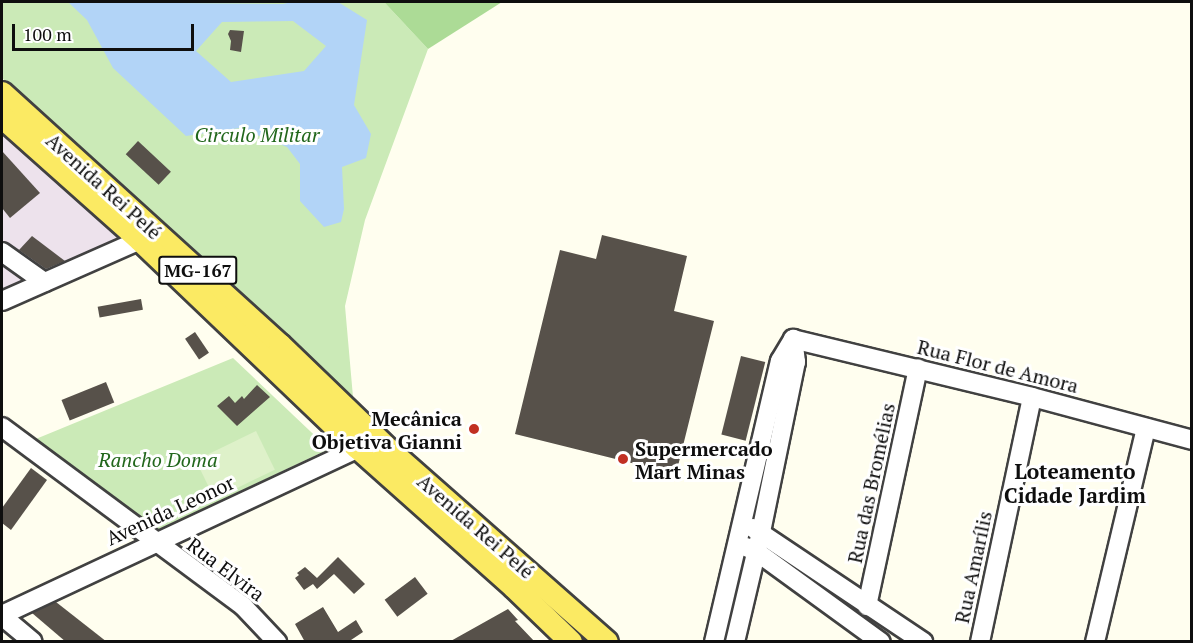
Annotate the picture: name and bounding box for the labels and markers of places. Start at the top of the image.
place label: Mecânica Objetiva Gianni [312,406,462,453]
marker: Mecânica Objetiva Gianni [467,422,481,436]
place label: Supermercado Mart Minas [635,436,773,483]
marker: Supermercado Mart Minas [616,452,630,466]

